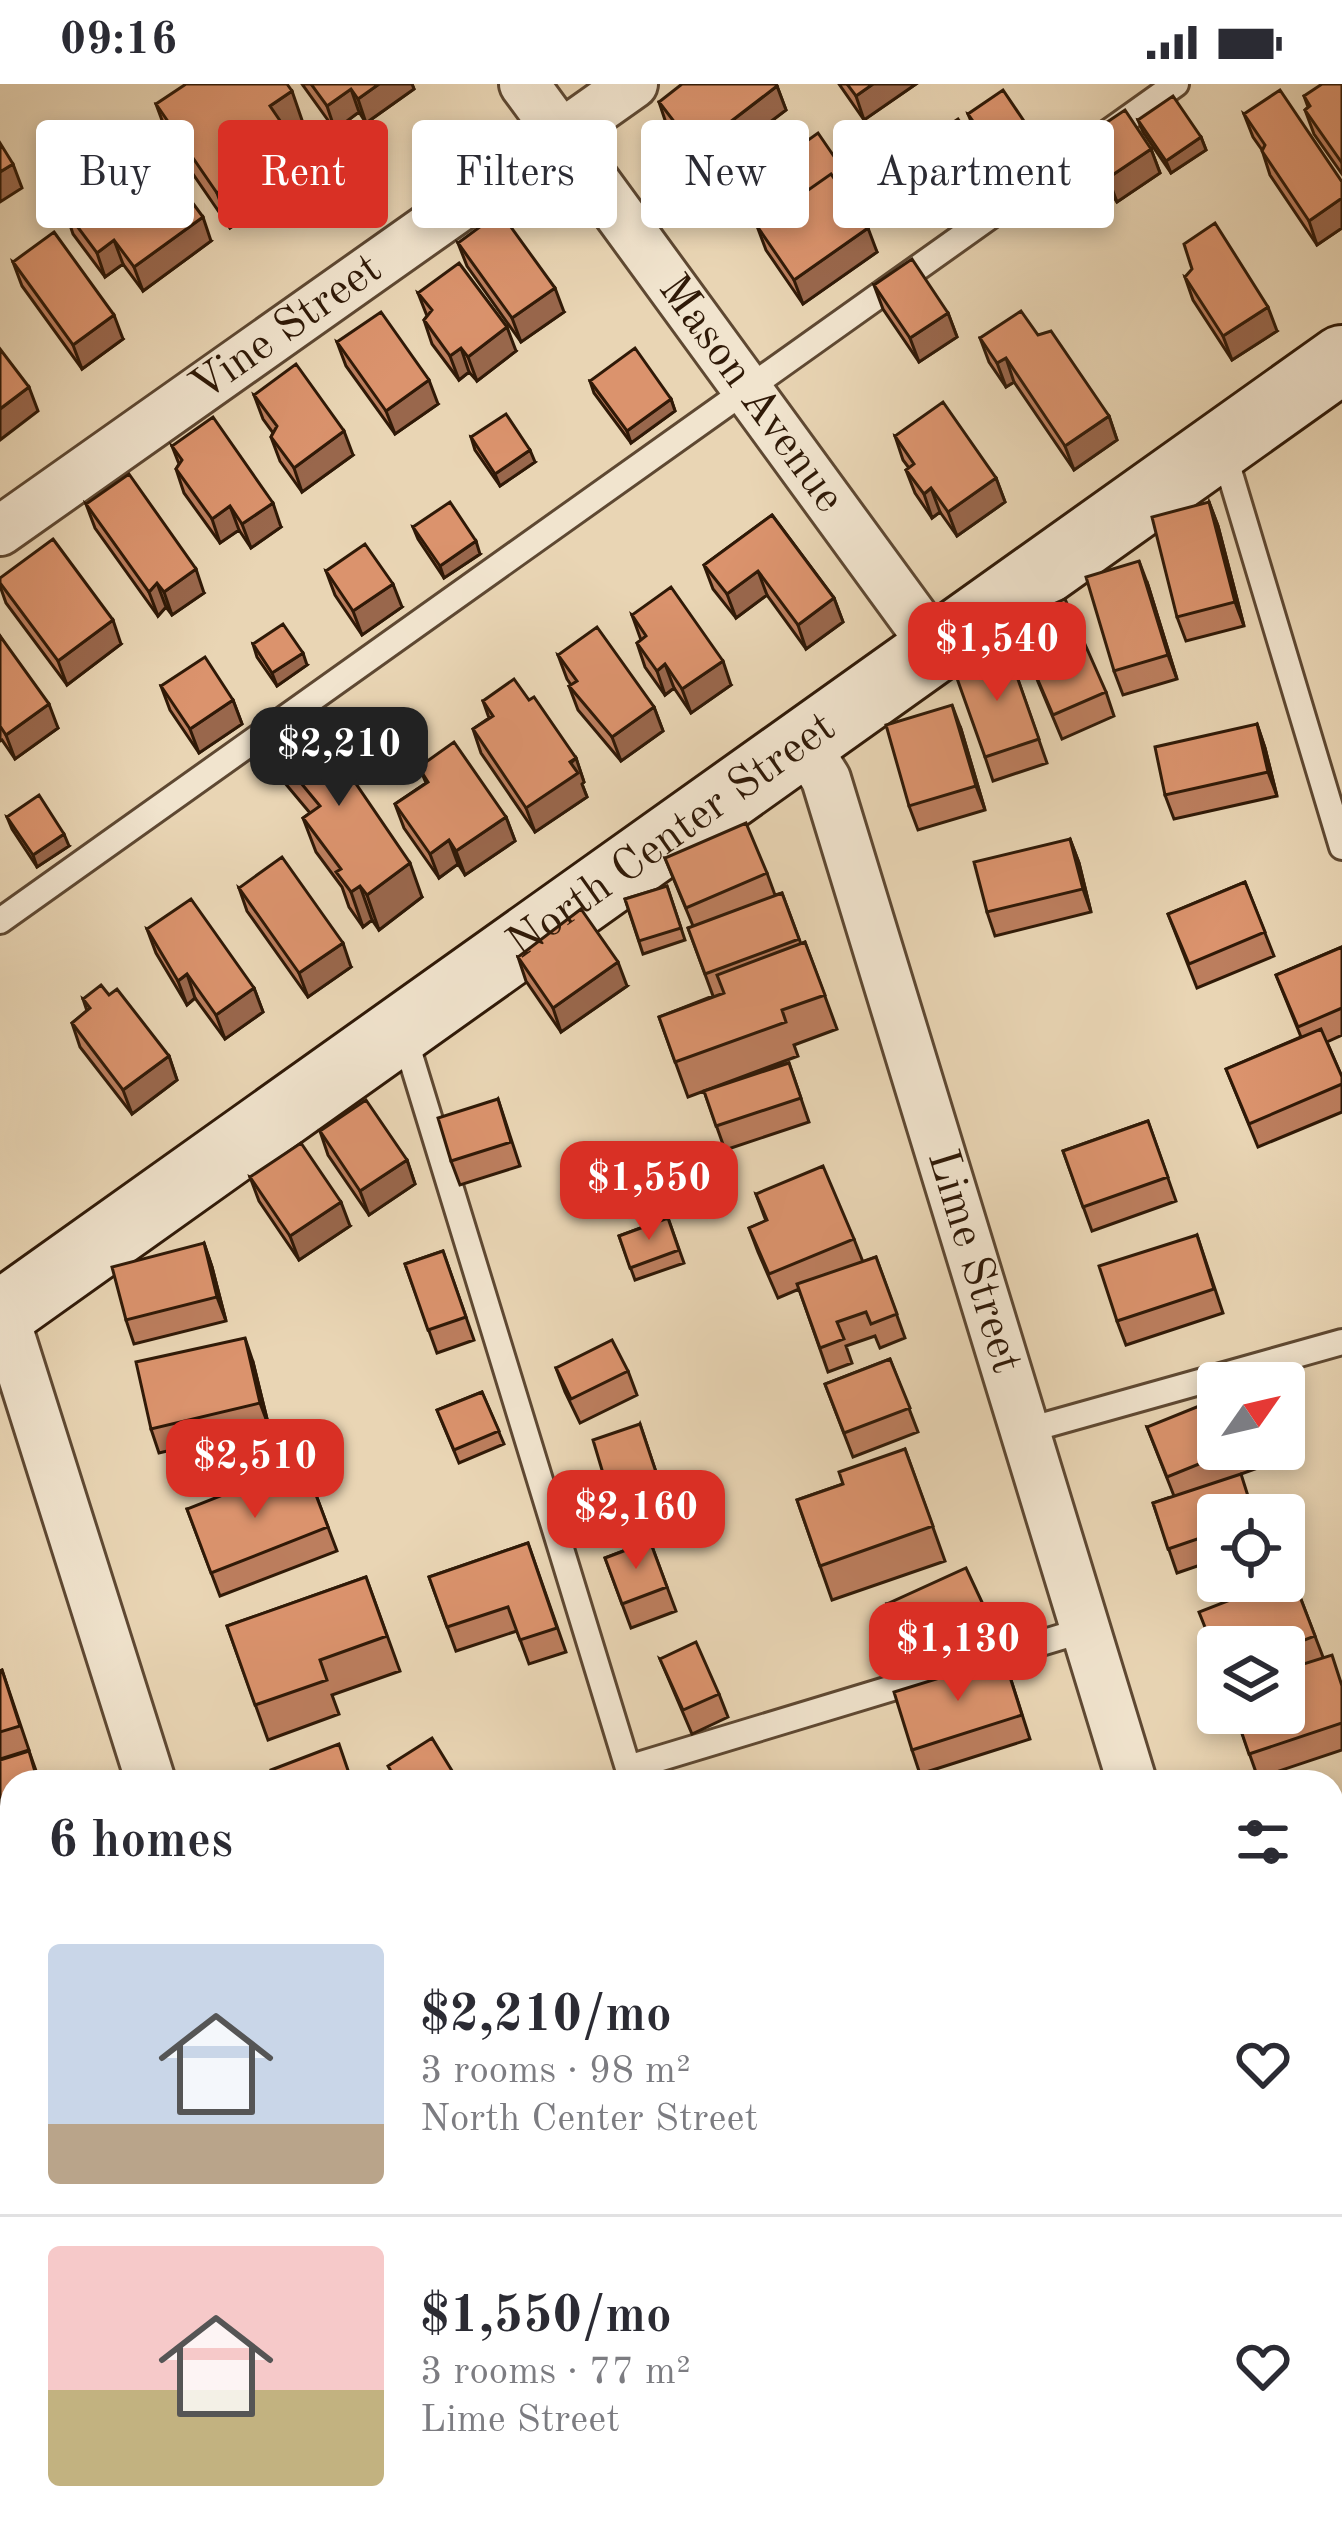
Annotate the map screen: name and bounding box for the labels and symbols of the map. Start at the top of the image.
street label: Vine Street [183,246,390,411]
street label: Mason Avenue [649,267,852,521]
pin: $1,540 [899,602,1095,704]
street label: North Center Street [500,705,844,968]
pin: $2,210 [241,707,437,809]
pin: $1,550 [551,1141,747,1243]
street label: Lime Street [918,1145,1028,1379]
north arrow [1197,1362,1305,1470]
pin: $2,510 [157,1419,353,1521]
pin: $2,160 [538,1470,734,1572]
pin: $1,130 [860,1602,1056,1704]

